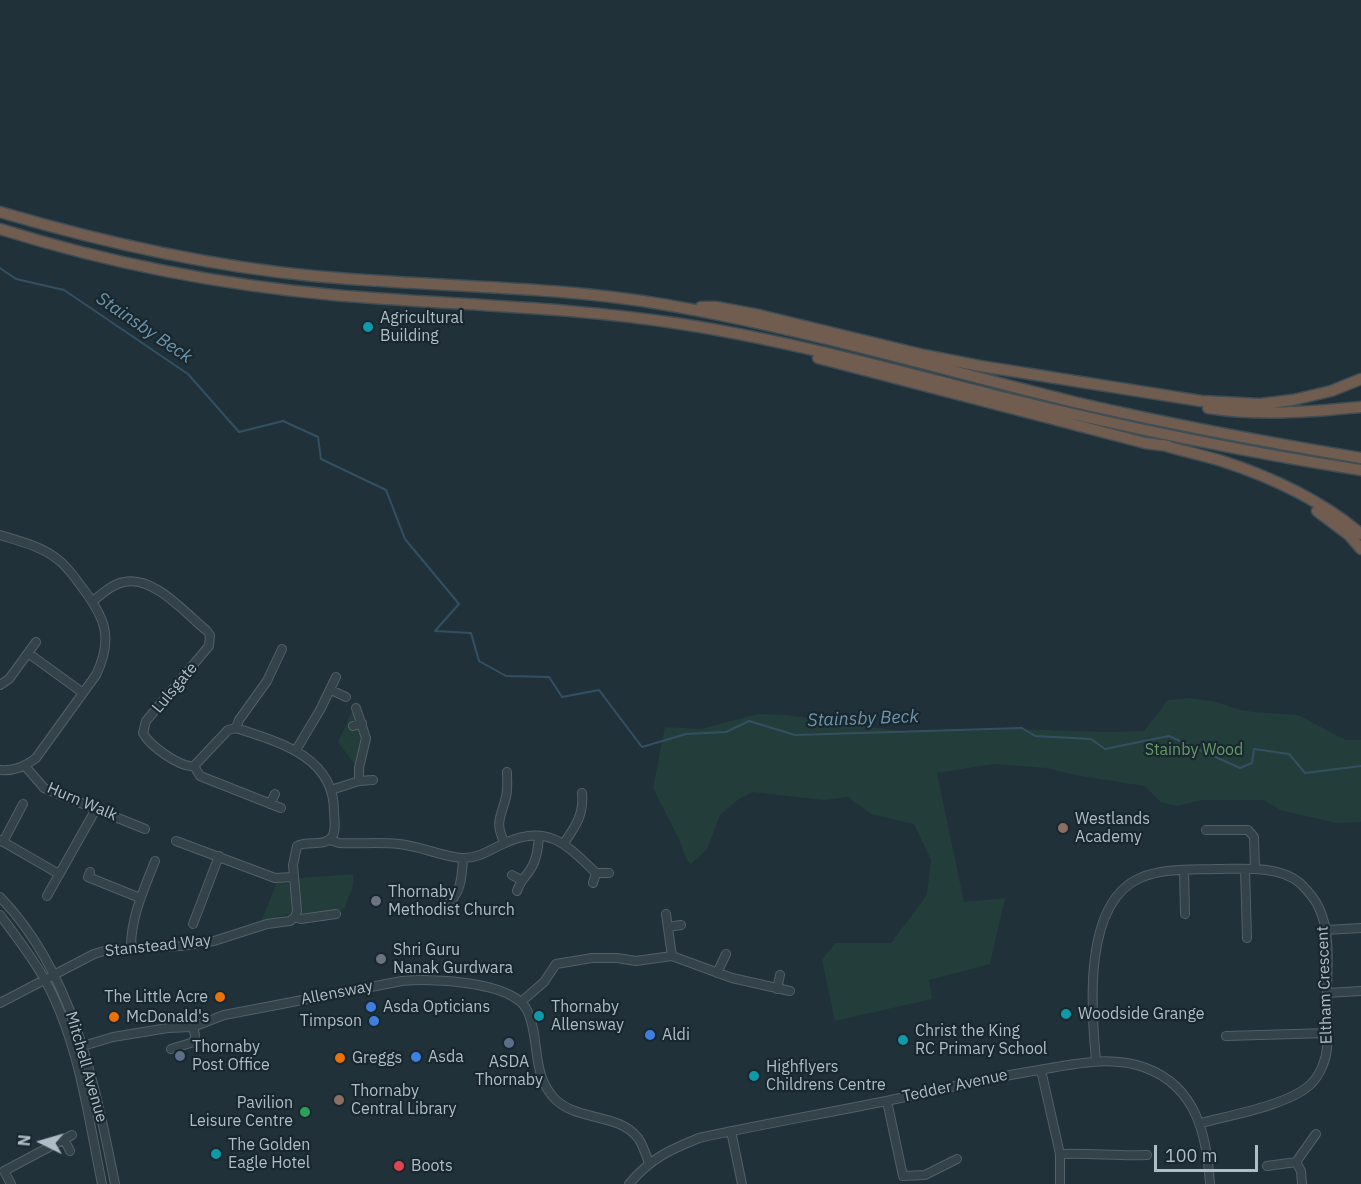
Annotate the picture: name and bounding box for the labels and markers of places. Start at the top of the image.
place label: Agricultural Building [380,308,463,346]
marker: Agricultural Building [361,320,375,334]
place label: Westlands Academy [1075,809,1150,847]
marker: Westlands Academy [1056,821,1070,835]
place label: Thornaby Methodist Church [388,882,515,920]
marker: Thornaby Methodist Church [369,894,383,908]
place label: Shri Guru Nanak Gurdwara [393,940,513,978]
marker: Shri Guru Nanak Gurdwara [374,952,388,966]
place label: The Little Acre [104,987,208,1007]
marker: The Little Acre [213,990,227,1004]
place label: Asda Opticians [383,997,490,1017]
place label: Thornaby Allensway [551,997,624,1035]
marker: Asda Opticians [364,1000,378,1014]
place label: Woodside Grange [1078,1004,1205,1024]
place label: McDonald's [126,1007,210,1027]
marker: Woodside Grange [1059,1007,1073,1021]
marker: Thornaby Allensway [532,1009,546,1023]
marker: McDonald's [107,1010,121,1024]
place label: Timpson [300,1011,362,1031]
marker: Timpson [367,1014,381,1028]
place label: Christ the King RC Primary School [915,1021,1047,1059]
place label: Aldi [662,1025,690,1045]
marker: Aldi [643,1028,657,1042]
marker: Christ the King RC Primary School [896,1033,910,1047]
marker: ASDA Thornaby [502,1036,516,1050]
place label: Thornaby Post Office [192,1037,270,1075]
place label: Asda [428,1047,464,1067]
place label: Greggs [352,1048,402,1068]
marker: Thornaby Post Office [173,1049,187,1063]
marker: Asda [409,1050,423,1064]
marker: Greggs [333,1051,347,1065]
place label: ASDA Thornaby [475,1052,543,1090]
place label: Highflyers Childrens Centre [766,1057,886,1095]
marker: Highflyers Childrens Centre [747,1069,761,1083]
place label: Thornaby Central Library [351,1081,457,1119]
place label: Pavilion Leisure Centre [189,1093,293,1131]
marker: Thornaby Central Library [332,1093,346,1107]
marker: Pavilion Leisure Centre [298,1105,312,1119]
place label: The Golden Eagle Hotel [228,1135,310,1173]
marker: The Golden Eagle Hotel [209,1147,223,1161]
place label: Boots [411,1156,453,1176]
marker: Boots [392,1159,406,1173]

